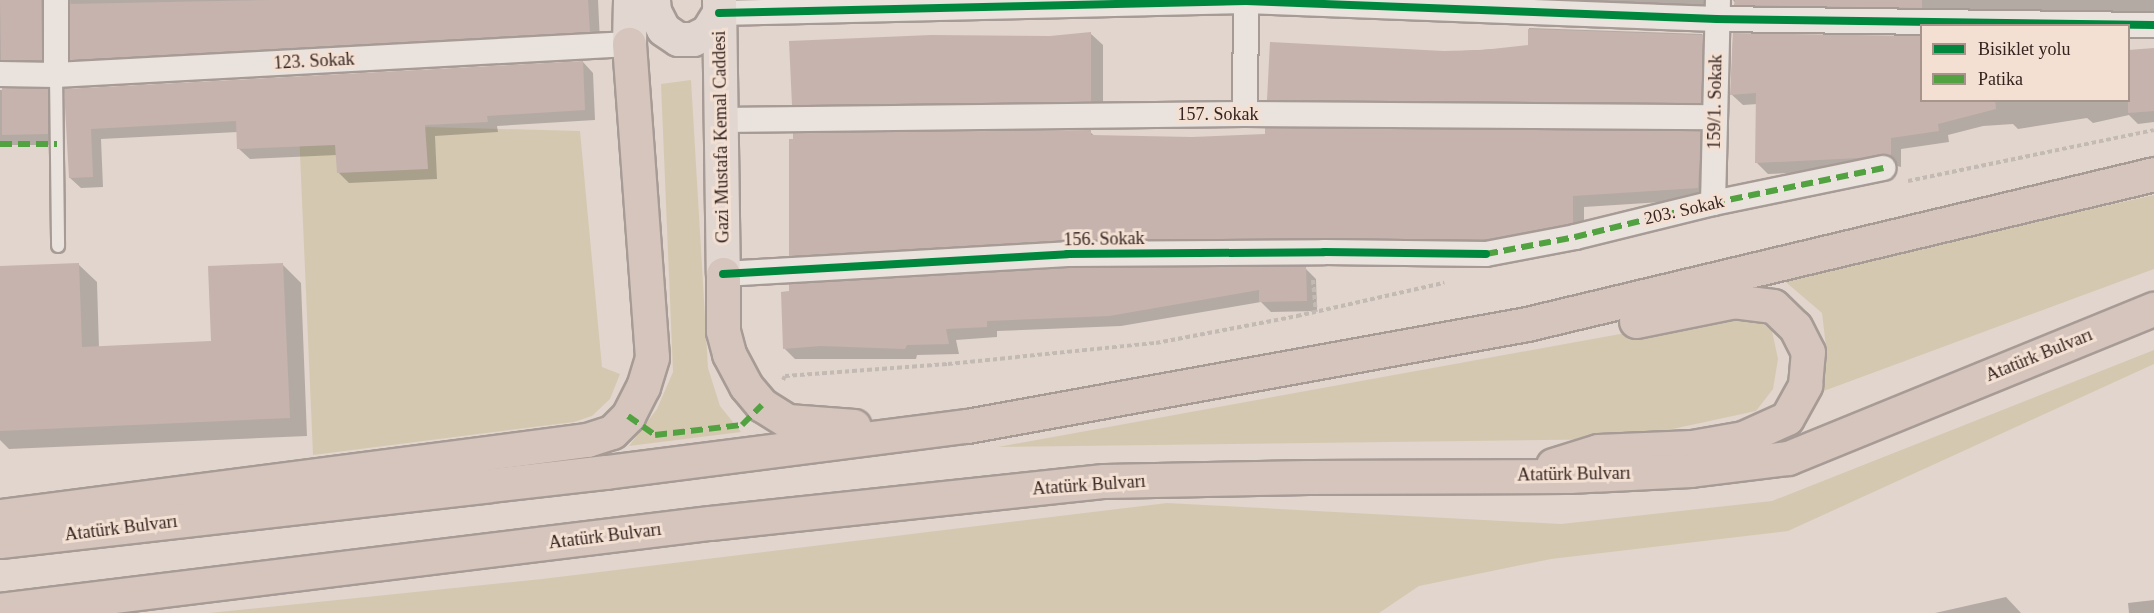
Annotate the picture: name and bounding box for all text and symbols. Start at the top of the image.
legend [1920,24,2130,102]
street label: Gazi Mustafa Kemal Caddesi [708,31,734,243]
text: Bisiklet yolu [1978,39,2071,59]
street label: 123. Sokak [273,48,355,74]
street label: 159/1. Sokak [1703,54,1727,150]
text: Patika [1978,69,2023,89]
street label: 157. Sokak [1178,103,1258,125]
street label: 203. Sokak [1642,190,1726,230]
street label: 156. Sokak [1063,227,1145,251]
street label: Atatürk Bulvarı [1982,324,2096,386]
street label: Atatürk Bulvarı [1517,462,1631,486]
street label: Atatürk Bulvarı [1032,470,1146,500]
street label: Atatürk Bulvarı [63,510,179,546]
street label: Atatürk Bulvarı [547,518,663,554]

